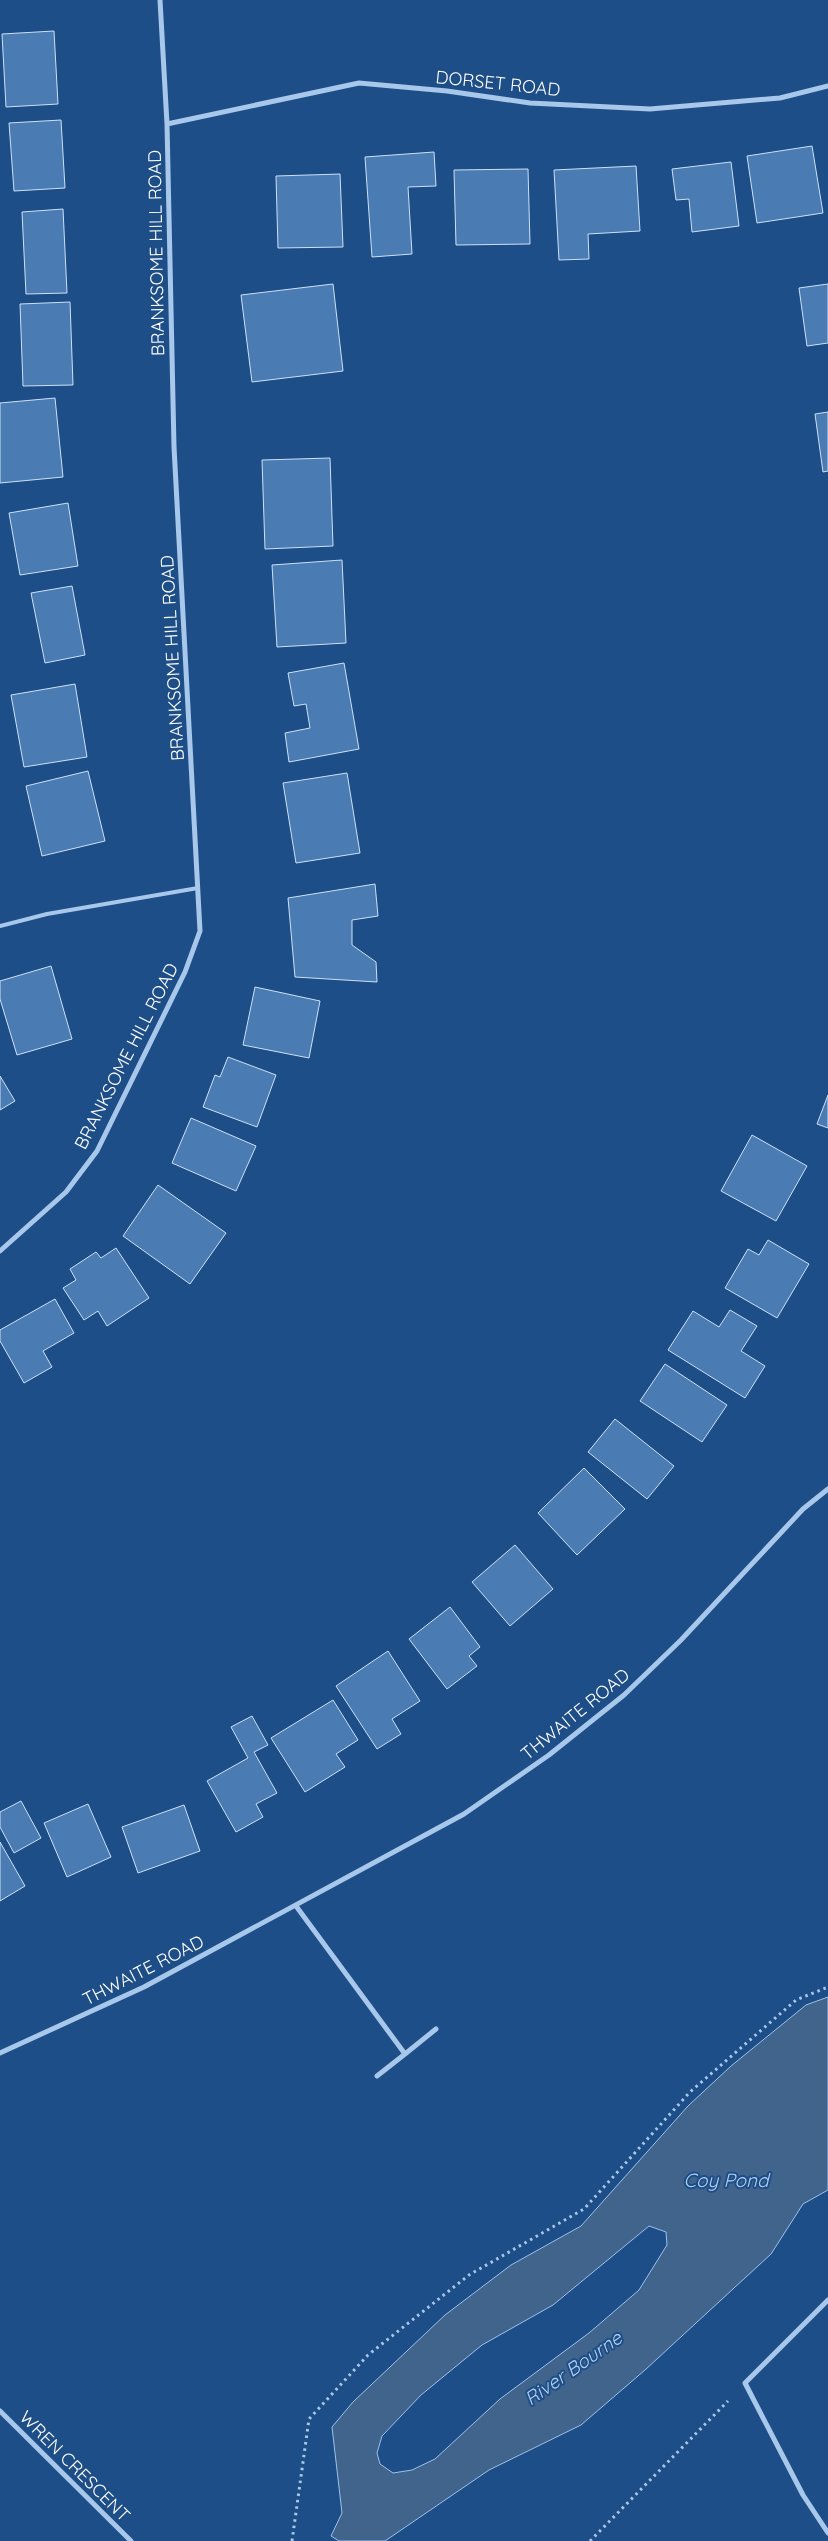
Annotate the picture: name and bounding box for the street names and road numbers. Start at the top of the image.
street label: DORSET ROAD [435,65,561,101]
street label: BRANKSOME HILL ROAD [143,150,169,356]
street label: BRANKSOME HILL ROAD [155,554,189,762]
street label: BRANKSOME HILL ROAD [69,959,183,1153]
street label: THWAITE ROAD [516,1663,634,1765]
street label: THWAITE ROAD [78,1930,208,2010]
street label: WREN CRESCENT [15,2406,135,2526]

